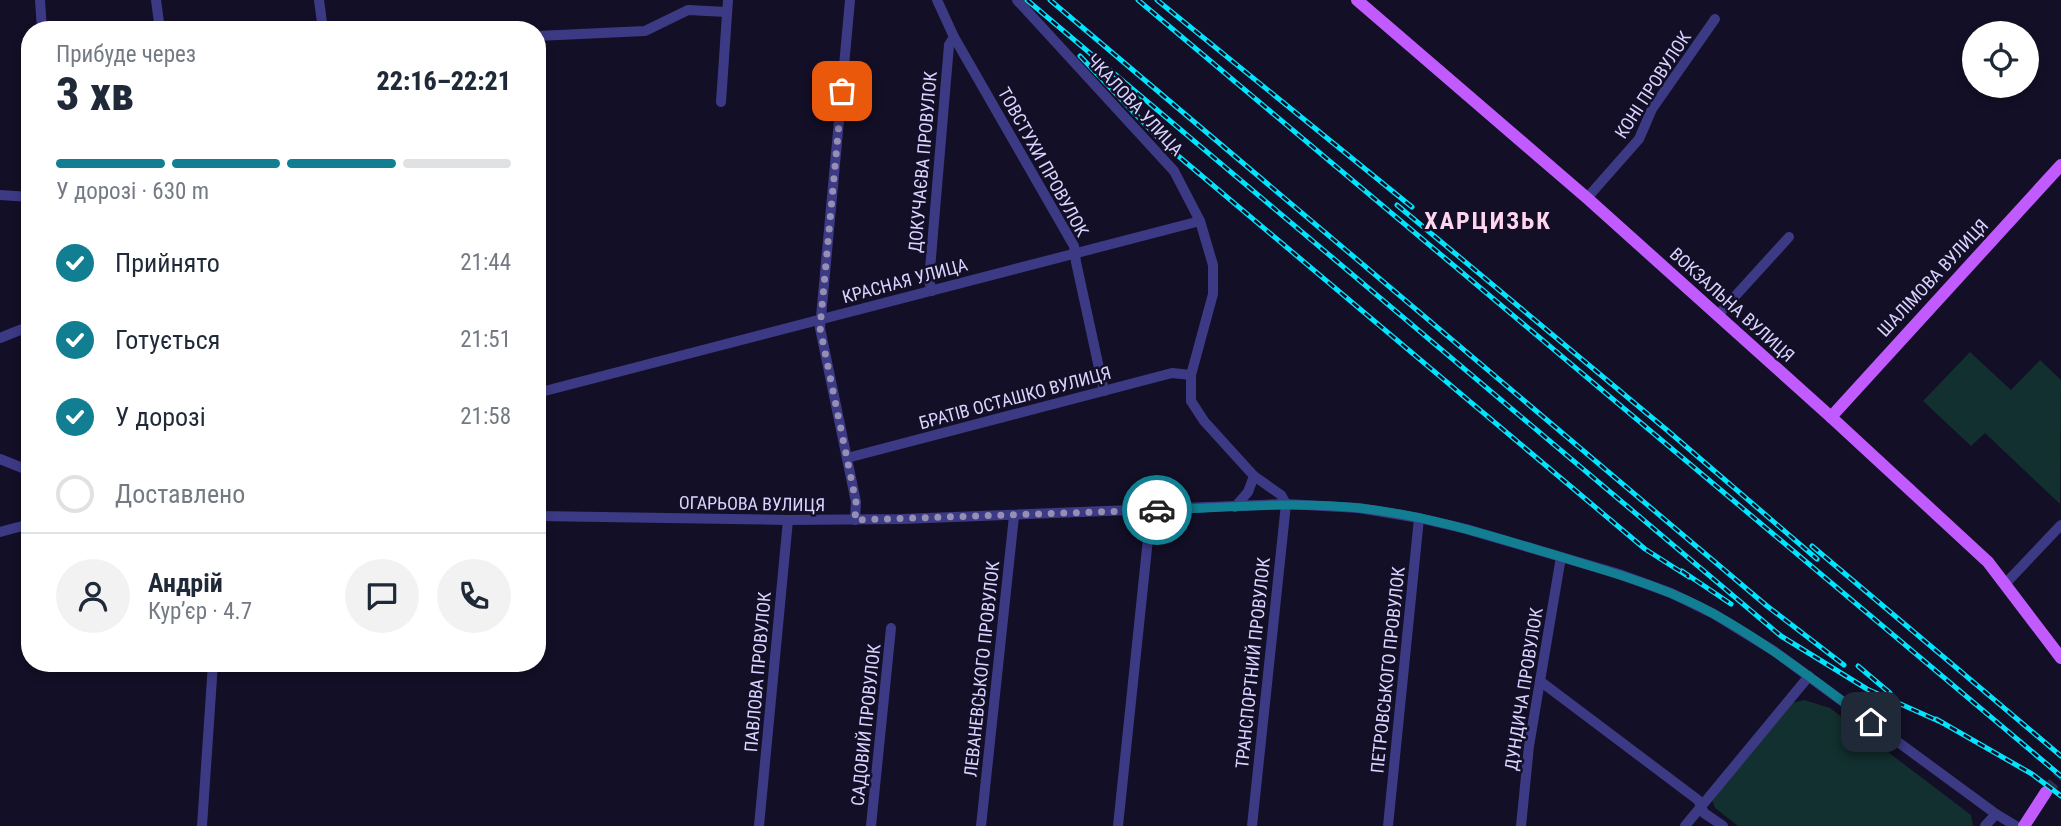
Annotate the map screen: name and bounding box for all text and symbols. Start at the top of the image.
map controls [1962,21,2039,98]
button: locate [1962,21,2039,98]
street label: КОНІ ПРОВУЛОК [1610,27,1695,142]
text: Прибуде через [56,41,196,68]
street label: ЧКАЛОВА УЛИЦА [1083,49,1188,160]
pin [812,61,872,121]
text: 22:16–22:21 [377,66,511,96]
text: 3 хв [56,67,134,121]
street label: ДОКУЧАЄВА ПРОВУЛОК [904,71,941,253]
icon: bag [823,72,861,110]
street label: ТОВСТУХИ ПРОВУЛОК [994,84,1093,240]
text: У дорозі · 630 m [56,178,209,205]
district label: ХАРЦИЗЬК [1424,207,1552,235]
street label: ШАЛІМОВА ВУЛИЦЯ [1873,215,1992,341]
street label: ВОКЗАЛЬНА ВУЛИЦЯ [1666,243,1799,366]
icon: check [56,244,94,282]
text: Прийнято [115,248,220,278]
text: 21:44 [460,249,511,276]
street label: КРАСНАЯ УЛИЦА [840,254,970,307]
icon: check [56,321,94,359]
text: Готується [115,325,220,355]
text: 21:51 [460,326,511,353]
street label: БРАТІВ ОСТАШКО ВУЛИЦЯ [917,362,1113,433]
icon: check [56,398,94,436]
text: У дорозі [115,402,206,432]
text: 21:58 [460,403,511,430]
courier [1122,475,1192,545]
text: Доставлено [115,479,245,509]
icon: car [1138,491,1176,529]
street label: ОГАРЬОВА ВУЛИЦЯ [679,492,825,515]
street label: ТРАНСПОРТНИЙ ПРОВУЛОК [1231,556,1274,769]
button: person [56,559,130,633]
button: chat [345,559,419,633]
button: phone [437,559,511,633]
street label: ЛЕВАНЕВСЬКОГО ПРОВУЛОК [960,560,1003,778]
street label: ПЕТРОВСЬКОГО ПРОВУЛОК [1366,566,1409,774]
text: Андрій [148,568,223,598]
street label: ПАВЛОВА ПРОВУЛОК [740,591,775,753]
text: Кур’єр · 4.7 [148,598,252,625]
street label: ДУНДИЧА ПРОВУЛОК [1500,606,1547,772]
street label: САДОВИЙ ПРОВУЛОК [847,643,884,807]
pin [1841,692,1901,752]
icon: home [1852,703,1890,741]

